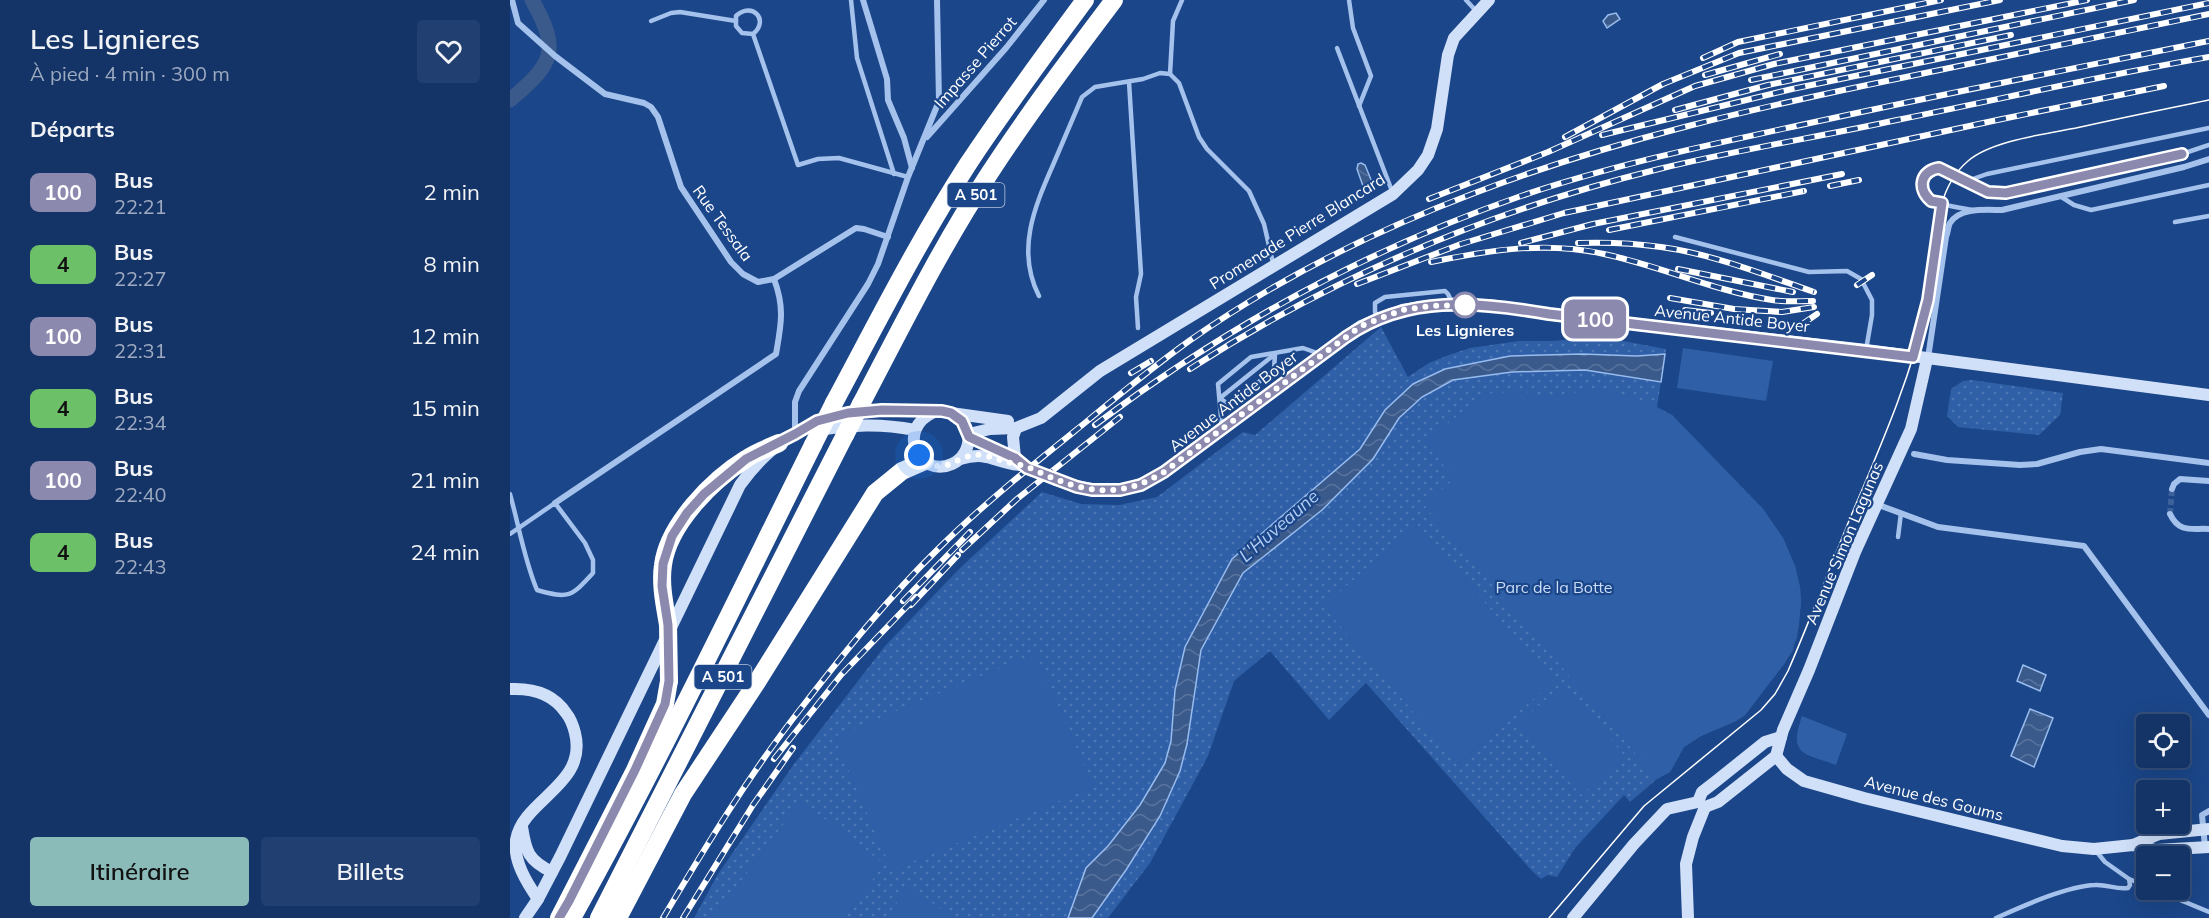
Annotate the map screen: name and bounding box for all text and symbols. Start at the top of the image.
street label: Impasse Pierrot [930,12,1021,112]
button: heart [417,20,480,83]
text: Les Lignieres [30,21,200,56]
text: À pied · 4 min · 300 m [30,61,230,86]
text: Départs [30,115,115,143]
text: Bus [114,166,153,194]
street label: Promenade Pierre Blancard [1206,169,1388,293]
text: 2 min [424,178,480,206]
text: 100 [44,179,82,205]
street label: Rue Tessala [689,181,757,265]
road number: A 501 [948,183,1004,207]
text: 22:21 [114,194,167,219]
text: Bus [114,238,153,266]
text: 8 min [424,250,480,278]
text: 4 [57,251,69,277]
text: 22:27 [114,266,167,291]
marker: Les Lignieres [1452,292,1478,318]
line badge: 100 [1560,300,1630,338]
street label: Avenue Antide Boyer [1654,300,1811,336]
text: 100 [1576,306,1614,332]
text: Bus [114,310,153,338]
place label: Les Lignieres [1416,320,1514,340]
text: 12 min [410,322,480,350]
text: 100 [44,323,82,349]
text: 22:31 [114,338,167,363]
street label: Avenue Antide Boyer [1165,346,1301,456]
text: Bus [114,382,153,410]
text: 15 min [410,394,480,422]
text: 4 [57,395,69,421]
text: 22:34 [114,410,167,435]
your location [904,440,934,470]
text: Bus [114,454,153,482]
street label: Avenue Simon Lagunas [1801,459,1887,627]
text: 21 min [410,466,480,494]
text: 100 [44,467,82,493]
text: 22:40 [114,482,167,507]
water label: L'Huveaune [1234,484,1324,567]
text: Bus [114,526,153,554]
text: 24 min [410,538,480,566]
text: 4 [57,539,69,565]
text: 22:43 [114,554,167,579]
park label: Parc de la Botte [1495,577,1613,597]
road number: A 501 [694,665,752,689]
map controls [2136,714,2190,900]
button: locate [2136,714,2190,768]
street label: Avenue des Goums [1863,771,2006,825]
button: + [2136,780,2190,834]
button: Itinéraire [30,837,249,906]
button: Billets [261,837,480,906]
button: − [2136,846,2190,900]

